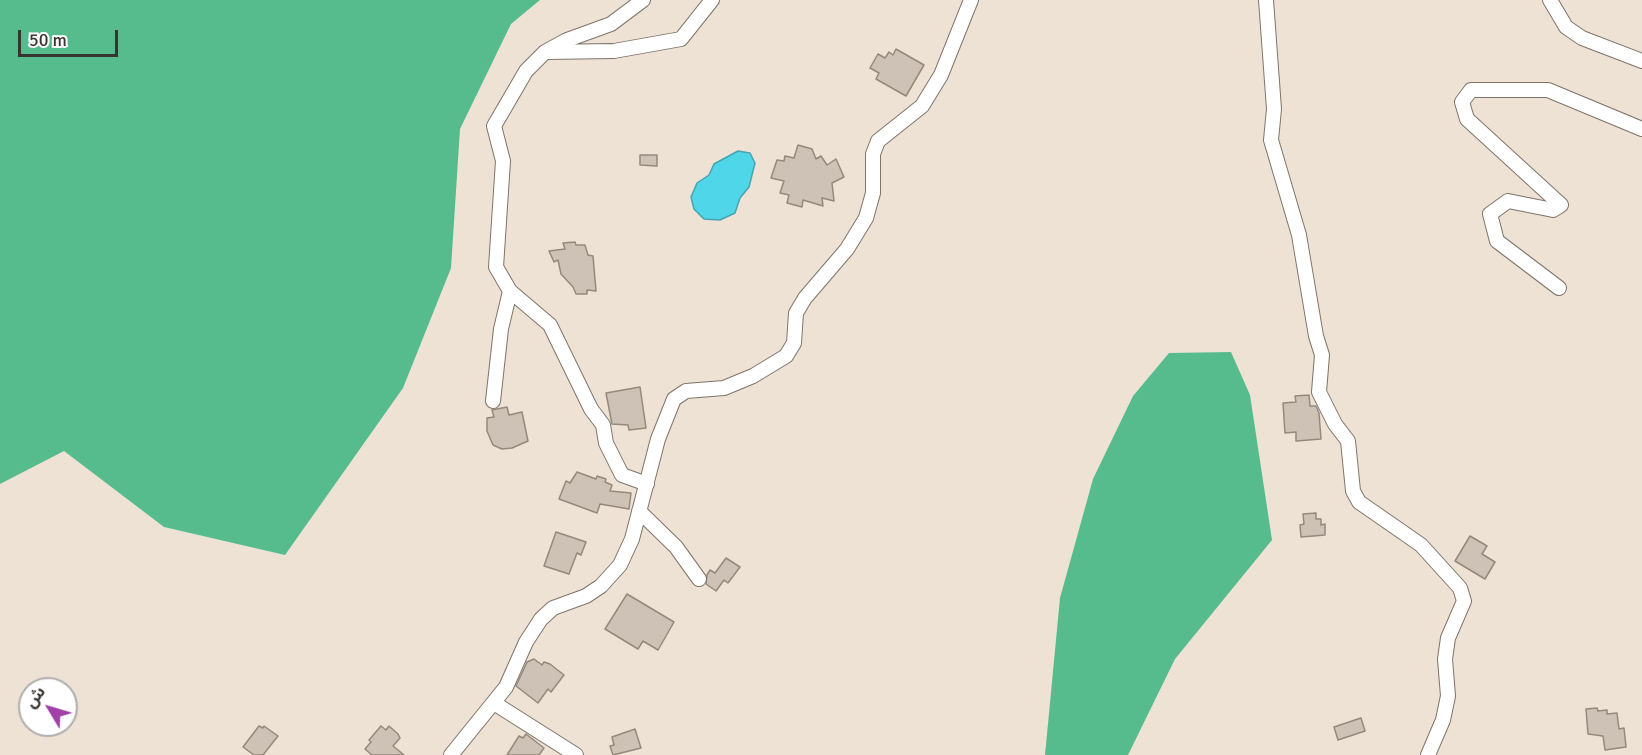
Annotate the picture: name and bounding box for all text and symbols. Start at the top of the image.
scale bar [21,18,122,56]
text: 50 m [29,29,67,51]
north arrow [18,677,78,737]
text: ش [21,682,50,712]

